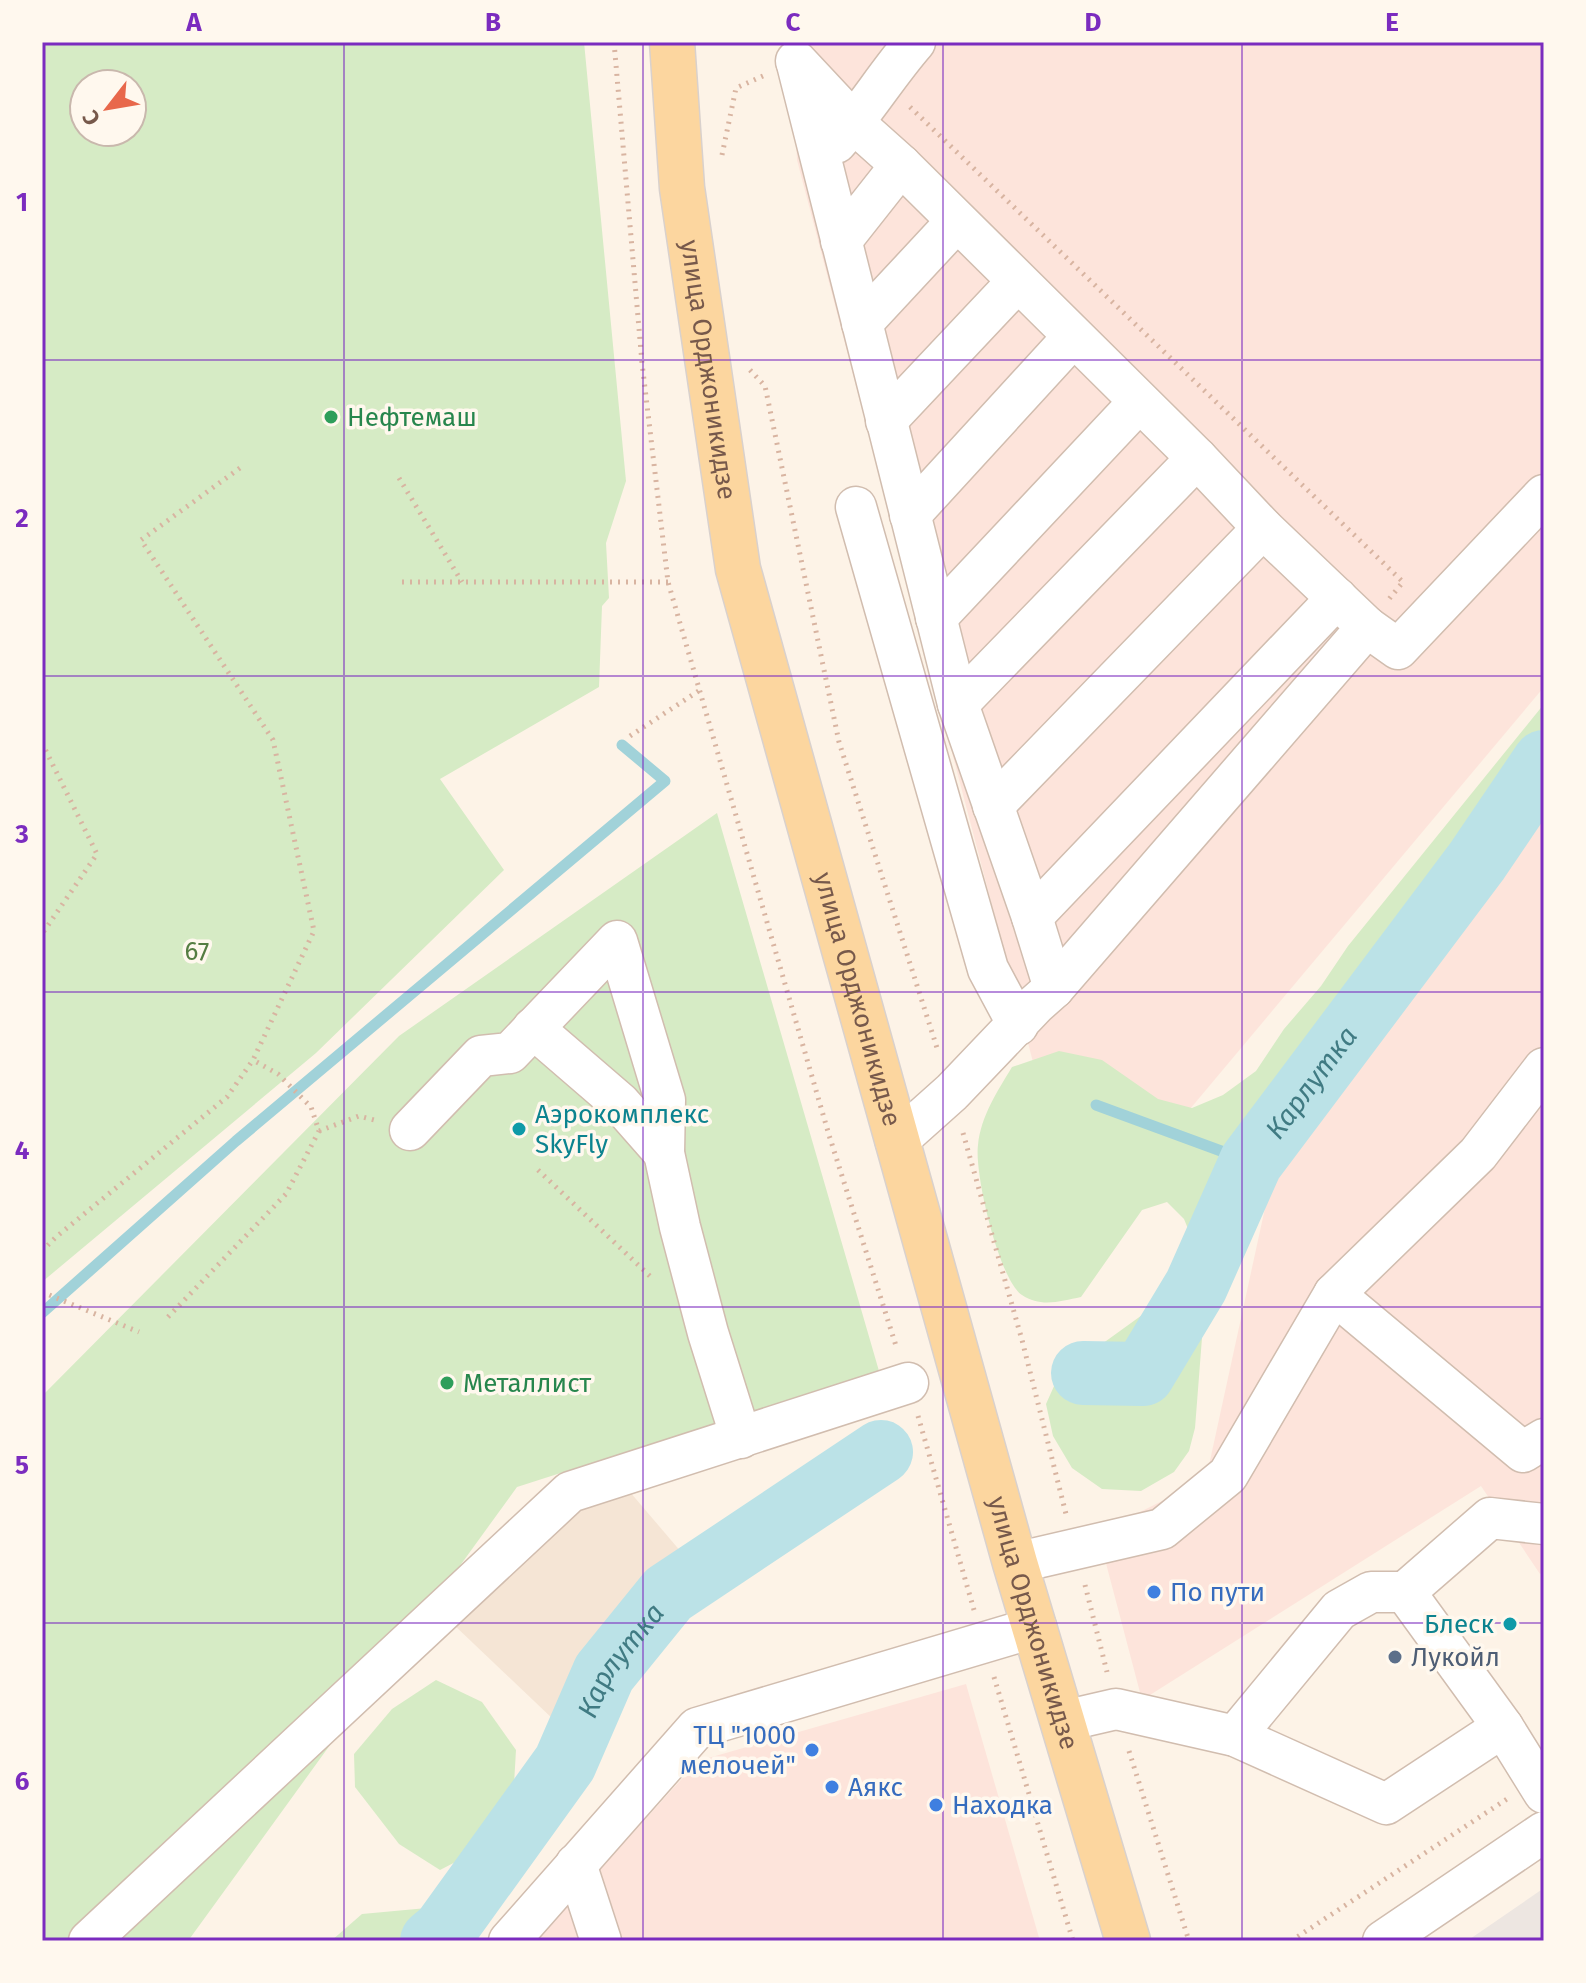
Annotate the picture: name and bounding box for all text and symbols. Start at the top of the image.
text: A [185,7,202,38]
text: B [485,7,501,38]
text: C [786,7,801,38]
text: D [1085,7,1102,38]
text: E [1385,7,1399,38]
north arrow [68,68,148,148]
text: С [76,105,106,130]
text: 1 [16,187,28,218]
street label: улица Орджоникидзе [674,238,743,502]
place label: Нефтемаш [347,402,477,433]
marker: Нефтемаш [322,408,340,426]
text: 2 [15,503,29,534]
text: 3 [14,819,29,850]
street label: улица Орджоникидзе [807,869,908,1130]
park label: 67 [185,936,209,967]
water label: Карлутка [1258,1020,1364,1145]
place label: Аэрокомплекс SkyFly [535,1099,709,1160]
marker: Аэрокомплекс SkyFly [510,1120,528,1138]
text: 4 [15,1135,30,1166]
place label: Металлист [463,1368,592,1399]
marker: Металлист [438,1374,456,1392]
text: 5 [15,1450,29,1481]
street label: улица Орджоникидзе [981,1493,1085,1753]
place label: По пути [1170,1577,1265,1608]
marker: По пути [1145,1583,1163,1601]
water label: Карлутка [571,1597,671,1723]
place label: Блеск [1424,1609,1494,1640]
marker: Блеск [1501,1615,1519,1633]
place label: Лукойл [1411,1642,1500,1673]
marker: Лукойл [1386,1648,1404,1666]
place label: ТЦ "1000 мелочей" [680,1720,796,1781]
marker: ТЦ "1000 мелочей" [803,1741,821,1759]
text: 6 [15,1766,30,1797]
place label: Аякс [848,1772,903,1803]
marker: Аякс [823,1778,841,1796]
place label: Находка [952,1790,1053,1821]
marker: Находка [927,1796,945,1814]

